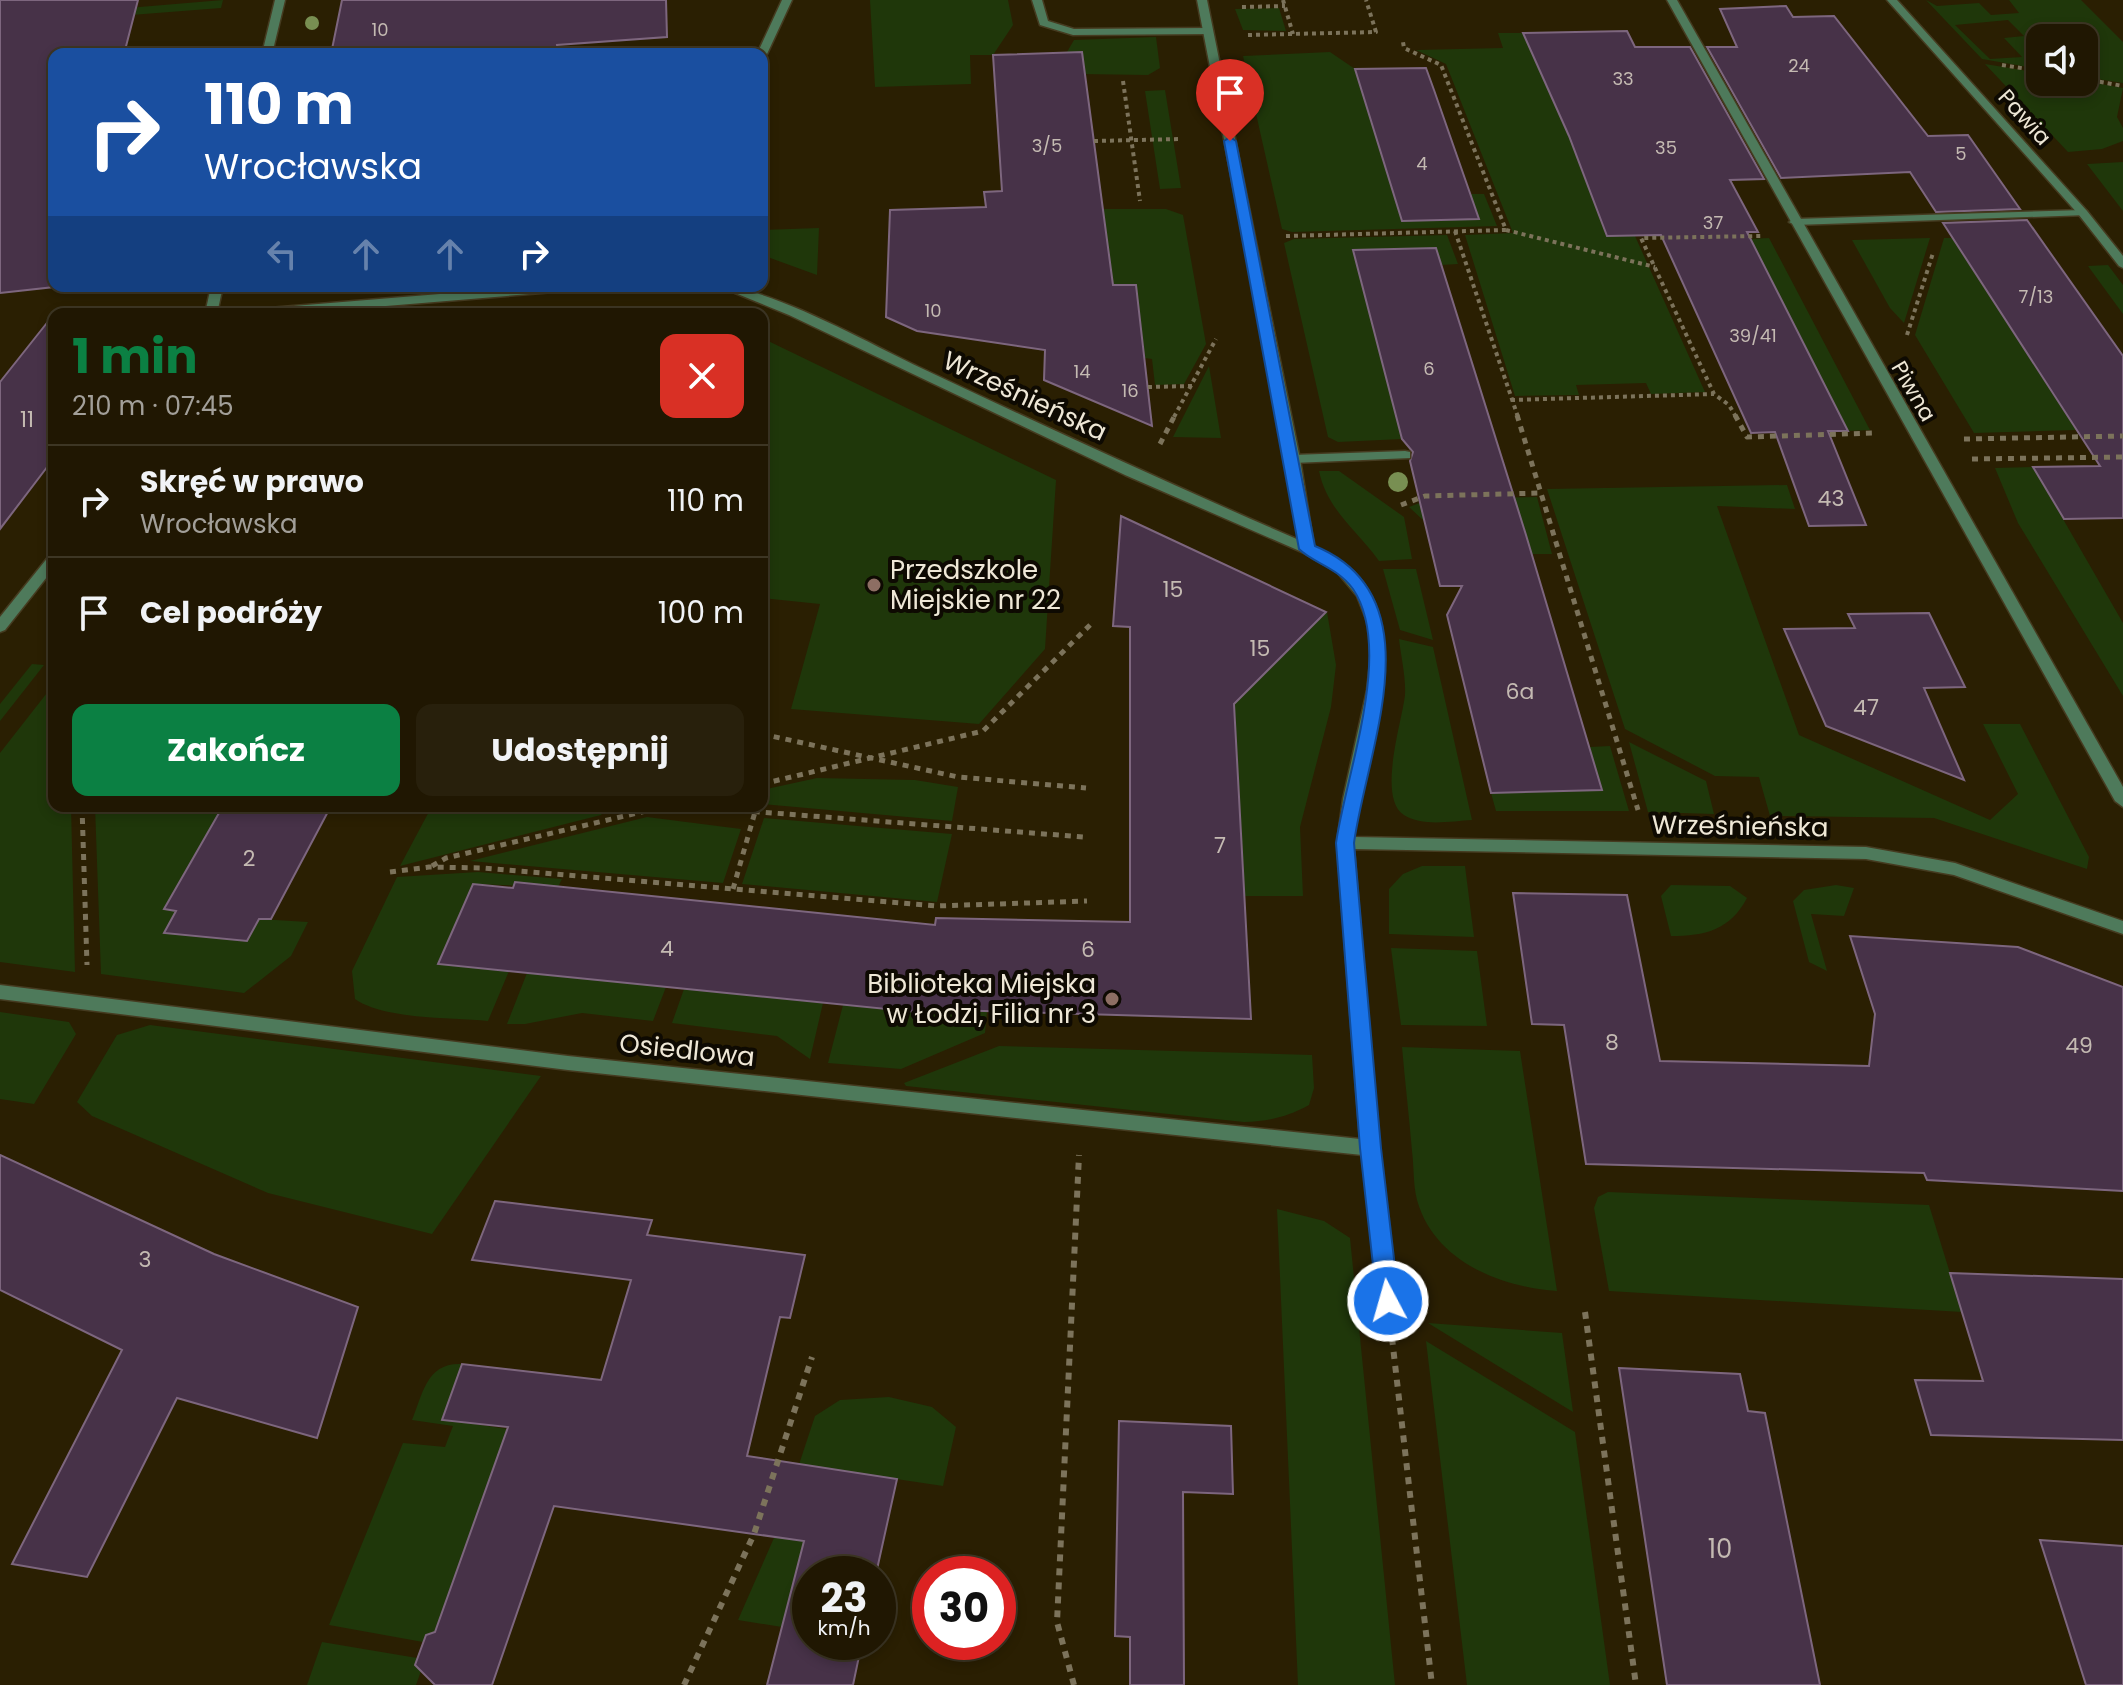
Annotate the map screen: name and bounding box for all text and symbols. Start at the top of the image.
house number: 10 [371,17,389,42]
map controls [2026,24,2098,96]
button: sound [2026,24,2098,96]
house number: 24 [1788,53,1810,78]
pin [1196,59,1264,141]
text: 110 m [204,65,354,144]
house number: 33 [1612,66,1634,91]
icon: arrive [1208,71,1252,115]
icon: right [72,80,176,184]
street label: Pawia [1991,82,2058,152]
house number: 3/5 [1032,133,1062,158]
house number: 35 [1655,135,1677,160]
text: Wrocławska [204,141,422,192]
house number: 5 [1955,141,1967,166]
house number: 4 [1416,151,1428,176]
house number: 37 [1703,210,1723,235]
icon: left [260,232,304,276]
icon: ahead [344,232,388,276]
icon: ahead [428,232,472,276]
icon: right [512,232,556,276]
house number: 7/13 [2019,284,2053,309]
house number: 10 [924,298,942,323]
text: 1 min [72,323,198,390]
house number: 39/41 [1729,323,1777,348]
button: close [660,334,744,418]
street label: Wrześnieńska [937,342,1113,450]
street label: Piwna [1884,355,1943,427]
house number: 6 [1423,356,1435,381]
house number: 14 [1073,359,1091,384]
house number: 16 [1121,378,1139,403]
text: 210 m · 07:45 [72,388,233,424]
house number: 11 [20,404,34,435]
text: Skręć w prawo [140,460,364,503]
icon: right [72,479,116,523]
text: 110 m [667,479,744,522]
house number: 43 [1818,483,1844,514]
text: Wrocławska [140,506,297,542]
place label: Przedszkole Miejskie nr 22 [890,552,1061,618]
house number: 15 [1163,574,1183,605]
marker: Przedszkole Miejskie nr 22 [865,576,883,594]
icon: arrive [72,591,116,635]
text: Cel podróży [140,591,322,634]
text: 100 m [658,591,744,634]
house number: 15 [1250,633,1270,664]
house number: 6a [1506,676,1534,707]
house number: 47 [1853,692,1879,723]
button: Zakończ [72,704,400,796]
button: Udostępnij [416,704,744,796]
street label: Wrześnieńska [1651,806,1829,846]
house number: 7 [1214,830,1226,861]
house number: 2 [243,843,255,874]
house number: 4 [660,933,674,964]
house number: 6 [1081,934,1095,965]
place label: Biblioteka Miejska w Łodzi, Filia nr 3 [867,966,1096,1032]
marker: Biblioteka Miejska w Łodzi, Filia nr 3 [1103,990,1121,1008]
street label: Osiedlowa [617,1025,757,1075]
house number: 8 [1605,1027,1619,1058]
house number: 49 [2065,1030,2093,1061]
house number: 3 [139,1244,151,1275]
position arrow [1346,1259,1430,1343]
house number: 10 [1708,1531,1732,1567]
speed limit sign: 30 [912,1556,1016,1660]
text: 23 [820,1570,868,1626]
text: km/h [817,1614,871,1642]

